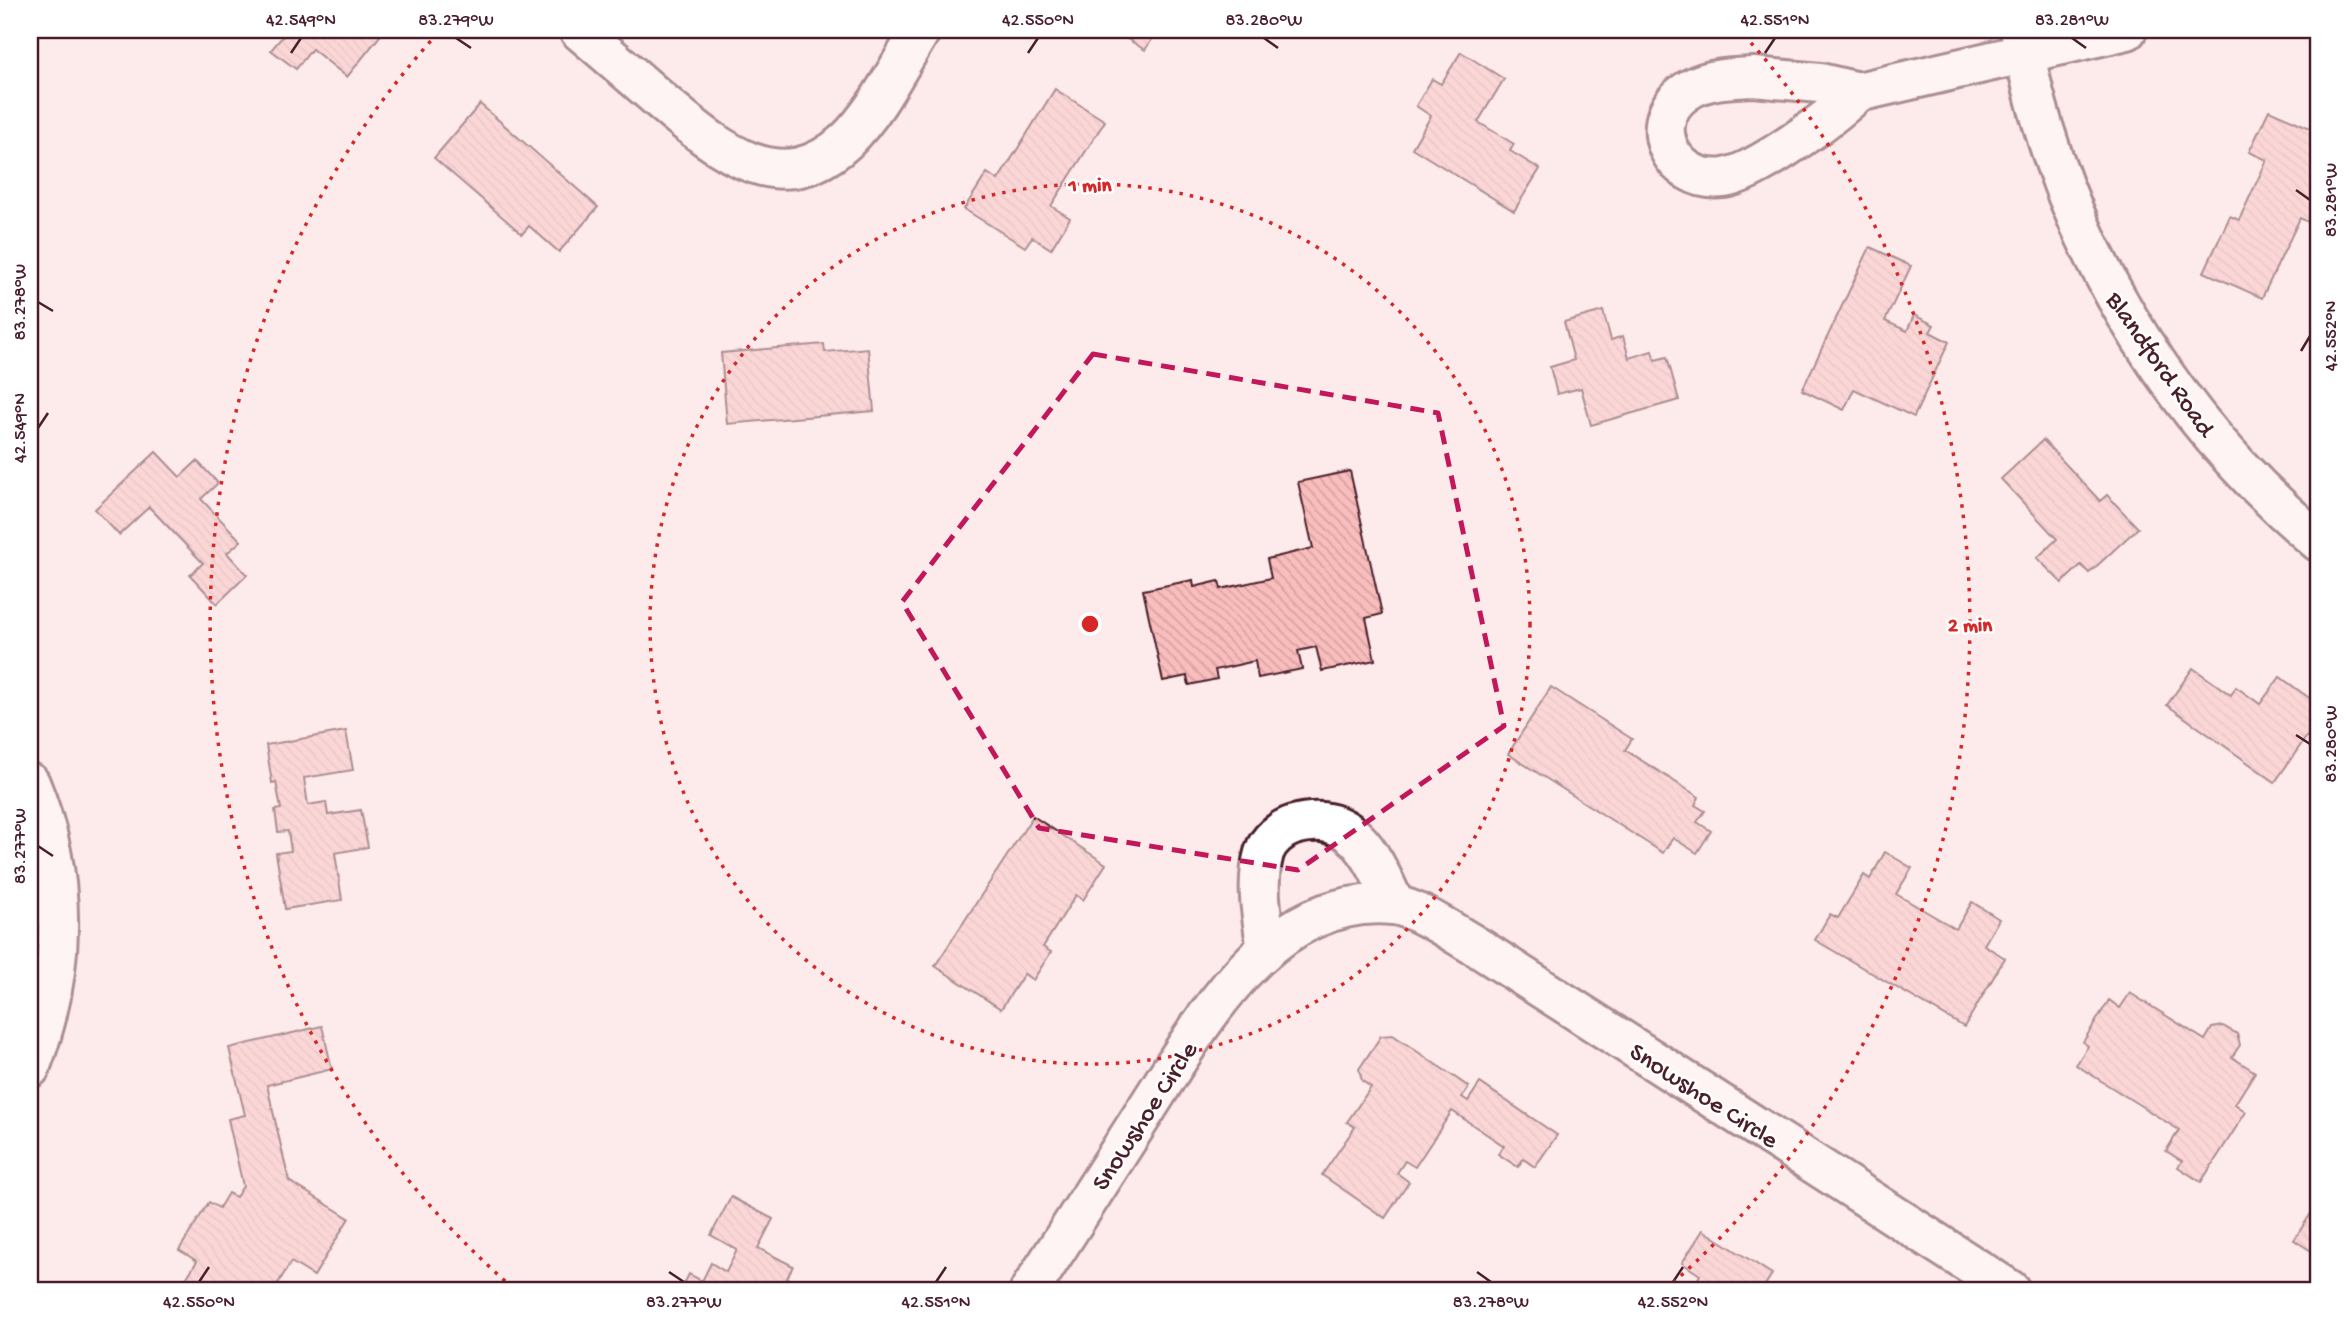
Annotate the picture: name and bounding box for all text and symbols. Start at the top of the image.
text: 42.549°N [266,11,336,32]
text: 83.279°W [418,11,494,32]
text: 42.550°N [1002,11,1074,32]
text: 83.280°W [1225,11,1303,32]
text: 42.551°N [1740,11,1810,32]
text: 83.281°W [2035,11,2109,32]
text: 83.281°W [2322,163,2343,237]
text: 1 min [1068,175,1112,200]
text: 83.278°W [11,264,32,340]
street label: Blandford Road [2096,286,2221,445]
text: 42.552°N [2322,301,2343,371]
text: 42.549°N [11,393,32,463]
centre of rings [1078,612,1102,636]
text: 2 min [1948,615,1993,640]
text: 83.280°W [2322,705,2343,783]
text: 83.277°W [11,808,32,884]
street label: Snowshoe Circle [1087,1037,1207,1198]
street label: Snowshoe Circle [1622,1038,1783,1158]
text: 42.550°N [163,1293,235,1314]
text: 83.277°W [646,1293,722,1314]
text: 42.551°N [901,1293,971,1314]
text: 83.278°W [1453,1293,1529,1314]
text: 42.552°N [1638,1293,1708,1314]

